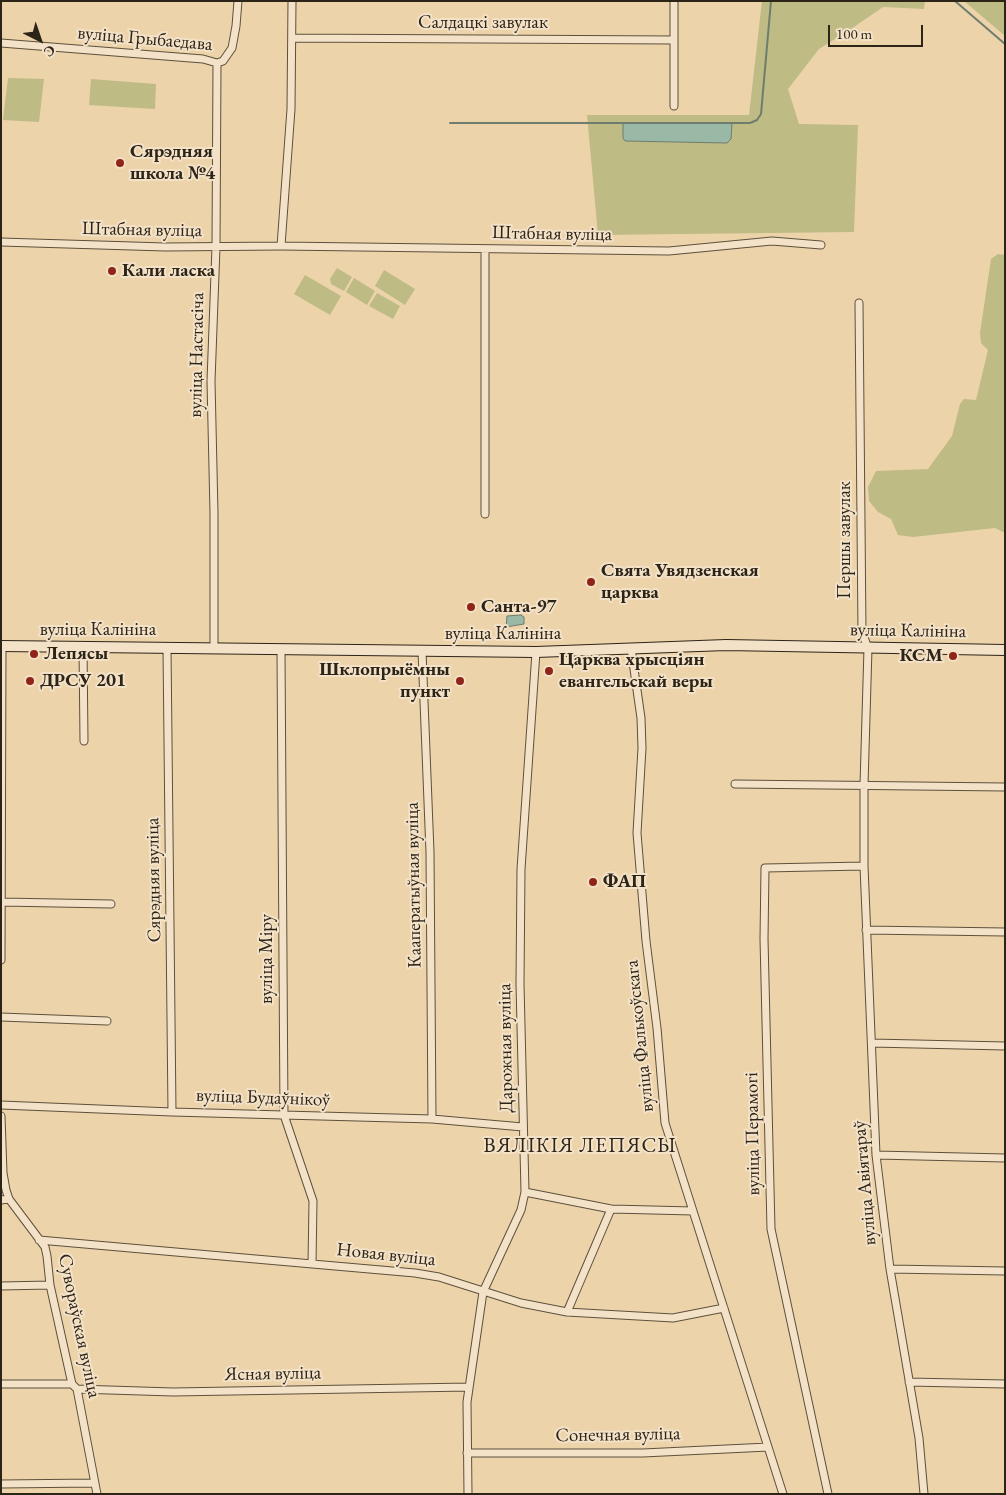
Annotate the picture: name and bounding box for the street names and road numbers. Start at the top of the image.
street label: Салдацкі завулак [418,12,548,34]
street label: вуліца Грыбаедава [77,22,213,56]
street label: Штабная вуліца [82,218,202,242]
street label: Штабная вуліца [492,222,612,246]
street label: вуліца Настасіча [185,292,209,418]
street label: Першы завулак [834,481,856,599]
street label: вуліца Калініна [40,619,156,641]
street label: вуліца Калініна [850,619,966,643]
street label: вуліца Калініна [445,623,561,645]
street label: Кааператыўная вуліца [401,802,427,968]
street label: Сярэдняя вуліца [142,817,166,943]
street label: вуліца Міру [256,914,278,1004]
street label: вуліца Фалькоўскага [621,959,659,1113]
street label: Дарожная вуліца [493,983,519,1113]
street label: вуліца Перамогі [741,1072,765,1196]
street label: вуліца Будаўнікоў [195,1084,331,1112]
street label: вуліца Авіятараў [848,1120,882,1246]
street label: Новая вуліца [335,1238,437,1272]
street label: Сувораўская вуліца [53,1252,105,1400]
street label: Ясная вуліца [224,1362,322,1386]
street label: Сонечная вуліца [555,1423,681,1447]

